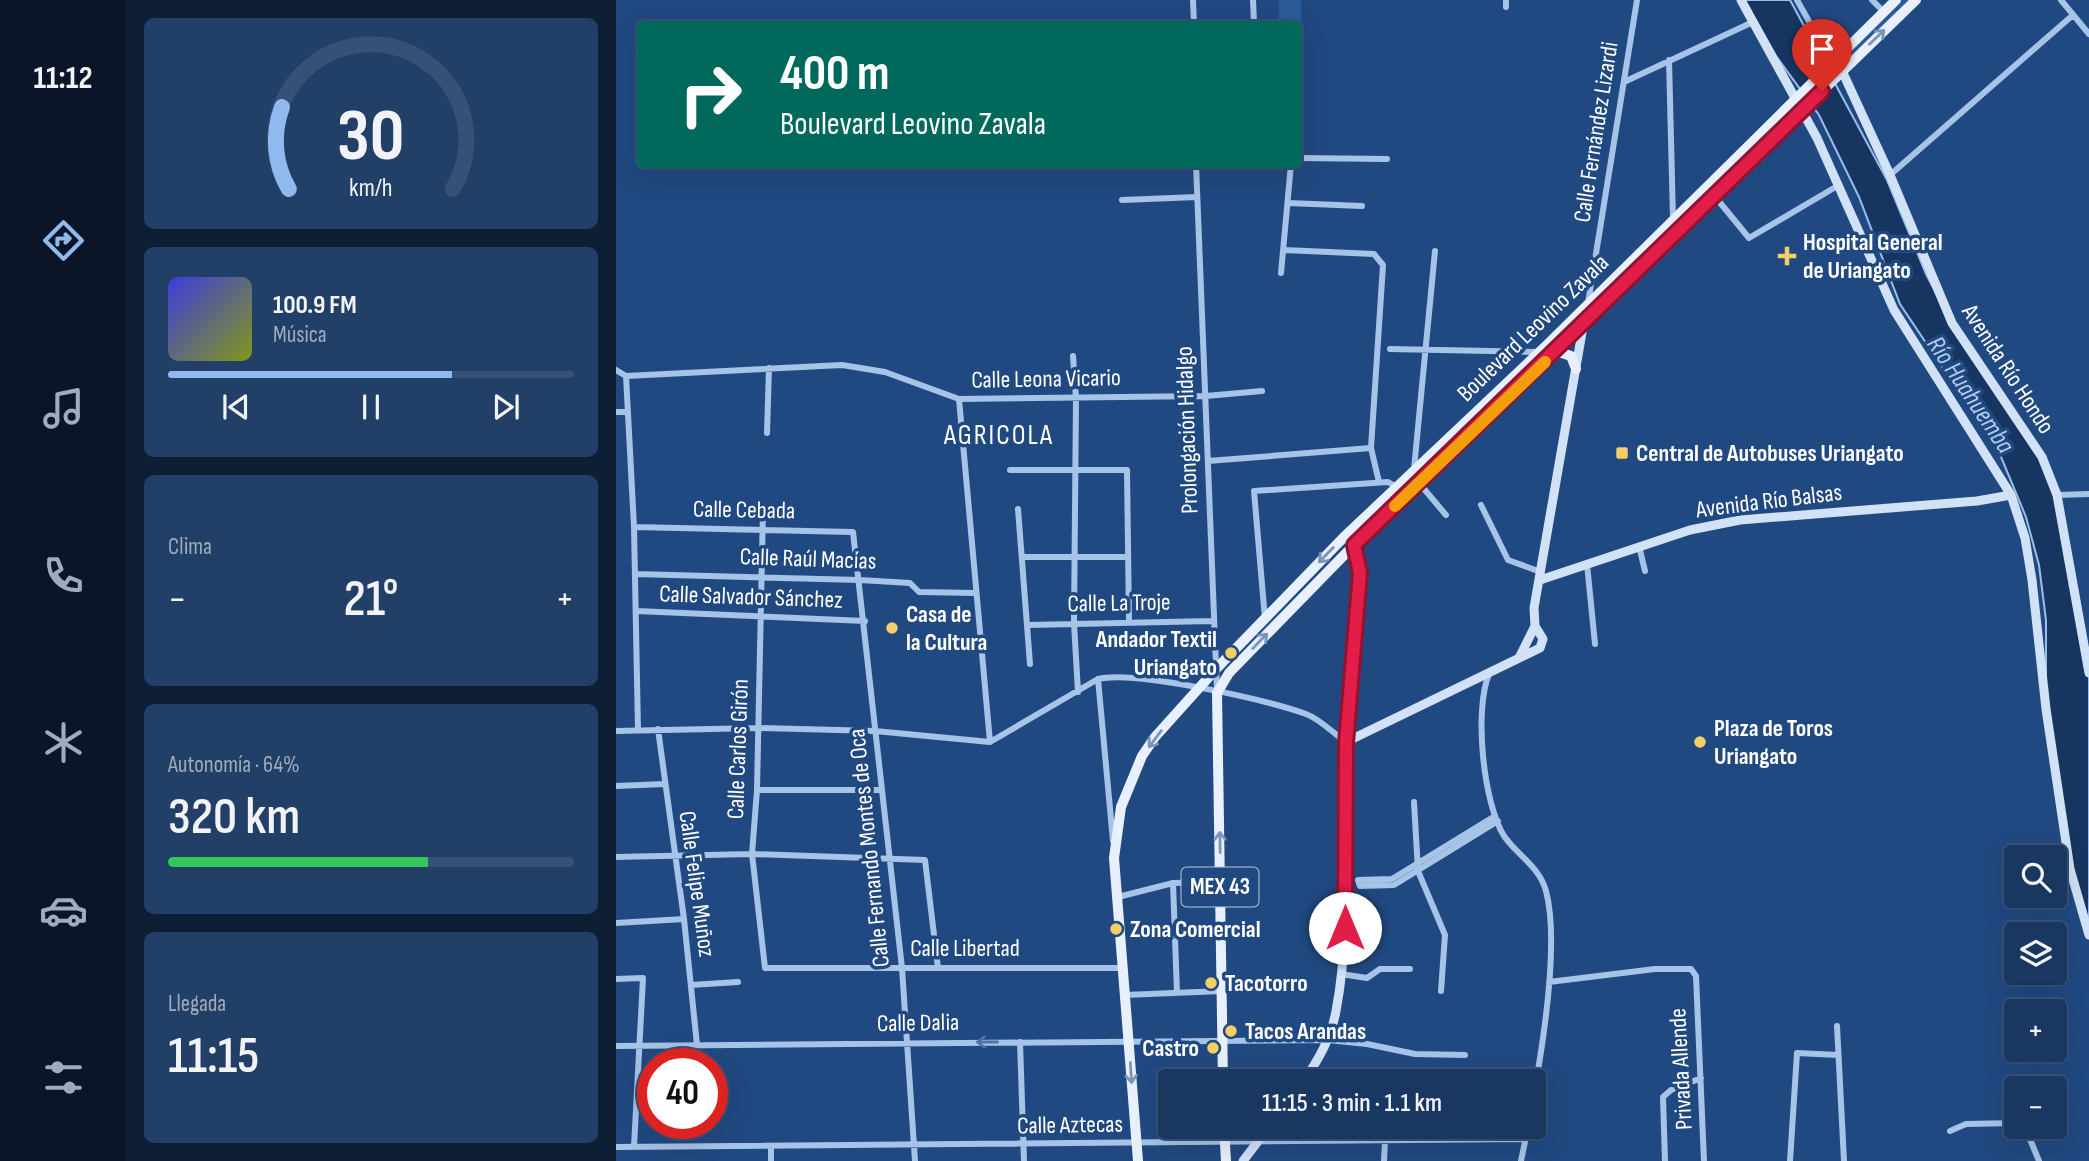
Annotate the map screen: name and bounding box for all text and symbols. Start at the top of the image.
pin [1792,19,1852,91]
one-way arrow [1868,29,1885,46]
icon: arrive [1803,30,1841,68]
street label: Calle Fernández Lizardi [1567,40,1625,224]
text: 400 m [780,45,890,104]
icon: right [665,49,756,140]
text: 11:12 [33,59,93,98]
text: 30 [337,94,405,182]
text: Boulevard Leovino Zavala [780,105,1046,144]
text: km/h [349,173,393,204]
icon: directions [39,216,88,265]
place label: Hospital General de Uriangato [1803,228,1943,285]
marker: Hospital General de Uriangato [1777,246,1797,266]
street label: Boulevard Leovino Zavala [1451,248,1615,408]
text: 100.9 FM [273,290,357,321]
street label: Avenida Río Hondo [1955,298,2061,439]
text: Música [273,321,327,349]
water label: Río Huahuemba [1920,331,2021,460]
street label: Prolongación Hidalgo [1170,346,1204,514]
street label: Calle Leona Vicario [971,363,1121,395]
icon: music [39,384,88,433]
icon: previous [217,388,255,426]
icon: pause [352,388,390,426]
icon: next [487,388,525,426]
district label: AGRICOLA [943,419,1054,452]
place label: Central de Autobuses Uriangato [1636,439,1904,468]
marker: Central de Autobuses Uriangato [1614,445,1630,461]
street label: Avenida Río Balsas [1693,478,1844,524]
street label: Calle Cebada [693,495,795,525]
text: Clima [168,533,212,561]
street label: Calle Raúl Macías [739,542,877,576]
one-way arrow [1318,546,1335,563]
icon: phone [39,551,88,600]
text: 21° [344,568,398,631]
text: − [168,577,187,622]
text: + [555,577,574,622]
street label: Calle Salvador Sánchez [659,579,844,615]
street label: Calle La Troje [1067,588,1171,618]
place label: Casa de la Cultura [906,600,987,657]
marker: Casa de la Cultura [884,620,900,636]
place label: Andador Textil Uriangato [1095,625,1217,682]
one-way arrow [1251,633,1268,650]
marker: Andador Textil Uriangato [1223,645,1239,661]
street label: Calle Carlos Girón [721,678,755,820]
place label: Plaza de Toros Uriangato [1714,714,1833,771]
icon: climate [39,718,88,767]
street label: Calle Fernando Montes de Oca [842,727,896,969]
one-way arrow [1147,729,1162,747]
marker: Plaza de Toros Uriangato [1692,734,1708,750]
text: Autonomía · 64% [168,751,300,779]
text: 320 km [168,786,300,849]
street label: Calle Felipe Muñoz [672,809,722,959]
one-way arrow [1213,831,1226,854]
map controls [2004,845,2067,1139]
button: search [2004,845,2067,908]
road number: MEX 43 [1182,867,1258,906]
icon: car [39,886,88,935]
position arrow [1308,891,1382,965]
place label: Zona Comercial [1130,915,1261,944]
marker: Zona Comercial [1108,921,1124,937]
button: layers [2004,922,2067,985]
street label: Calle Libertad [910,934,1020,963]
place label: Tacotorro [1225,969,1308,998]
marker: Tacotorro [1203,975,1219,991]
text: Llegada [168,990,226,1018]
button: + [2004,999,2067,1062]
street label: Privada Allende [1663,1007,1699,1131]
street label: Calle Dalia [877,1008,959,1038]
place label: Tacos Arandas [1245,1017,1366,1046]
marker: Tacos Arandas [1223,1023,1239,1039]
text: 11:15 [168,1025,259,1088]
place label: Castro [1142,1034,1199,1063]
one-way arrow [976,1035,999,1049]
marker: Castro [1205,1040,1221,1056]
speed limit sign: 40 [637,1048,728,1139]
icon: filters [39,1053,88,1102]
one-way arrow [1125,1061,1138,1083]
button: − [2004,1076,2067,1139]
text: 11:15 · 3 min · 1.1 km [1262,1088,1442,1119]
street label: Calle Aztecas [1017,1110,1123,1140]

